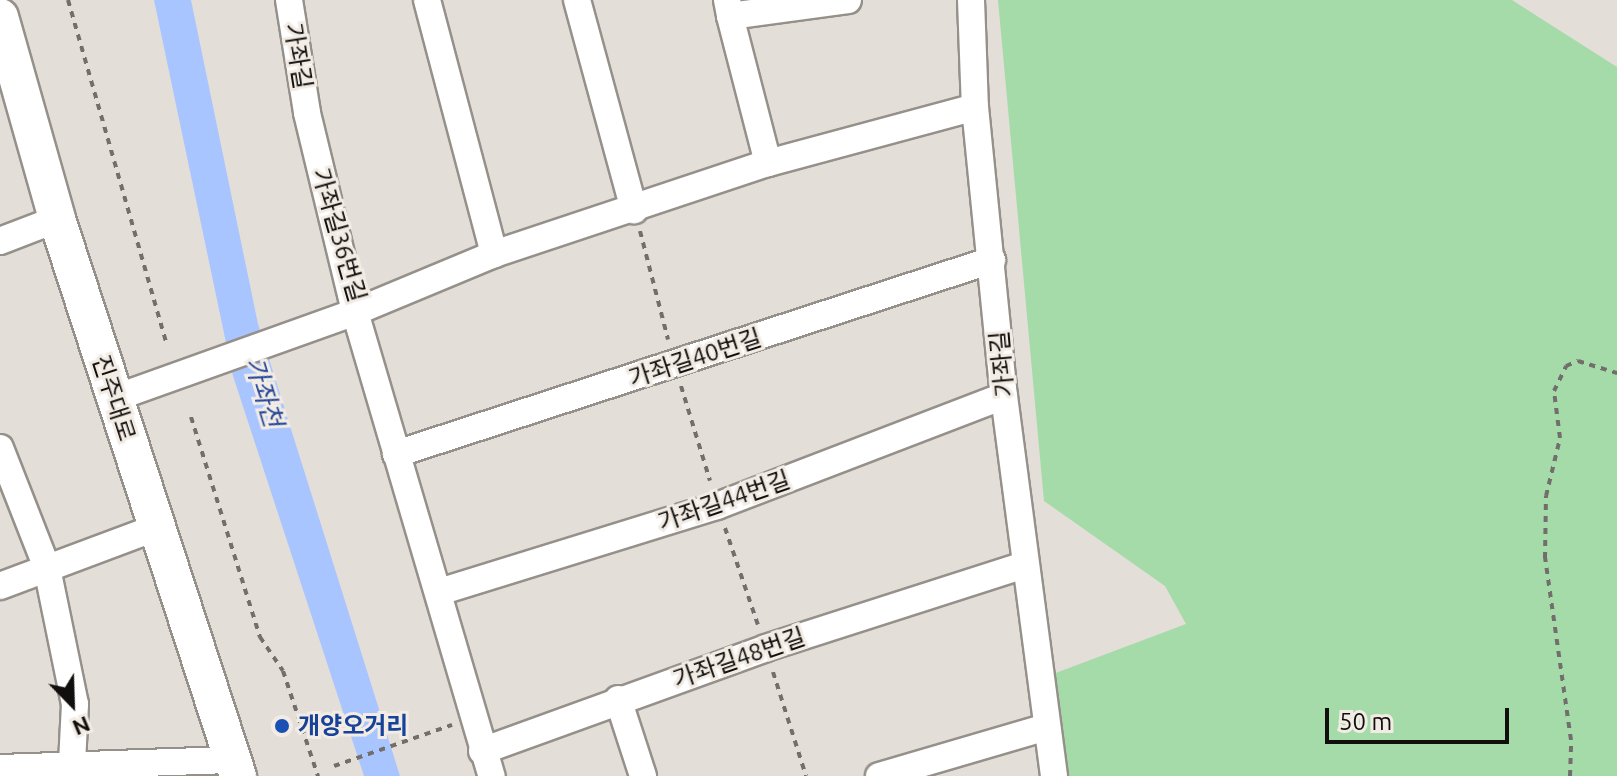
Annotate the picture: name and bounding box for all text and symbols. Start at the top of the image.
street label: 가좌길 [279,21,317,91]
street label: 가좌길36번길 [306,165,372,305]
street label: 가좌길40번길 [625,323,765,393]
street label: 가좌길 [985,330,1019,398]
street label: 진주대로 [87,352,141,444]
water label: 가좌천 [239,353,289,431]
street label: 가좌길44번길 [654,465,794,537]
street label: 가좌길48번길 [669,622,809,694]
north arrow [32,664,112,744]
scale bar [1329,692,1513,742]
text: 50 m [1339,708,1392,735]
text: N [69,712,94,741]
place label: 개양오거리 [298,712,408,740]
marker: 개양오거리 [273,717,291,735]

